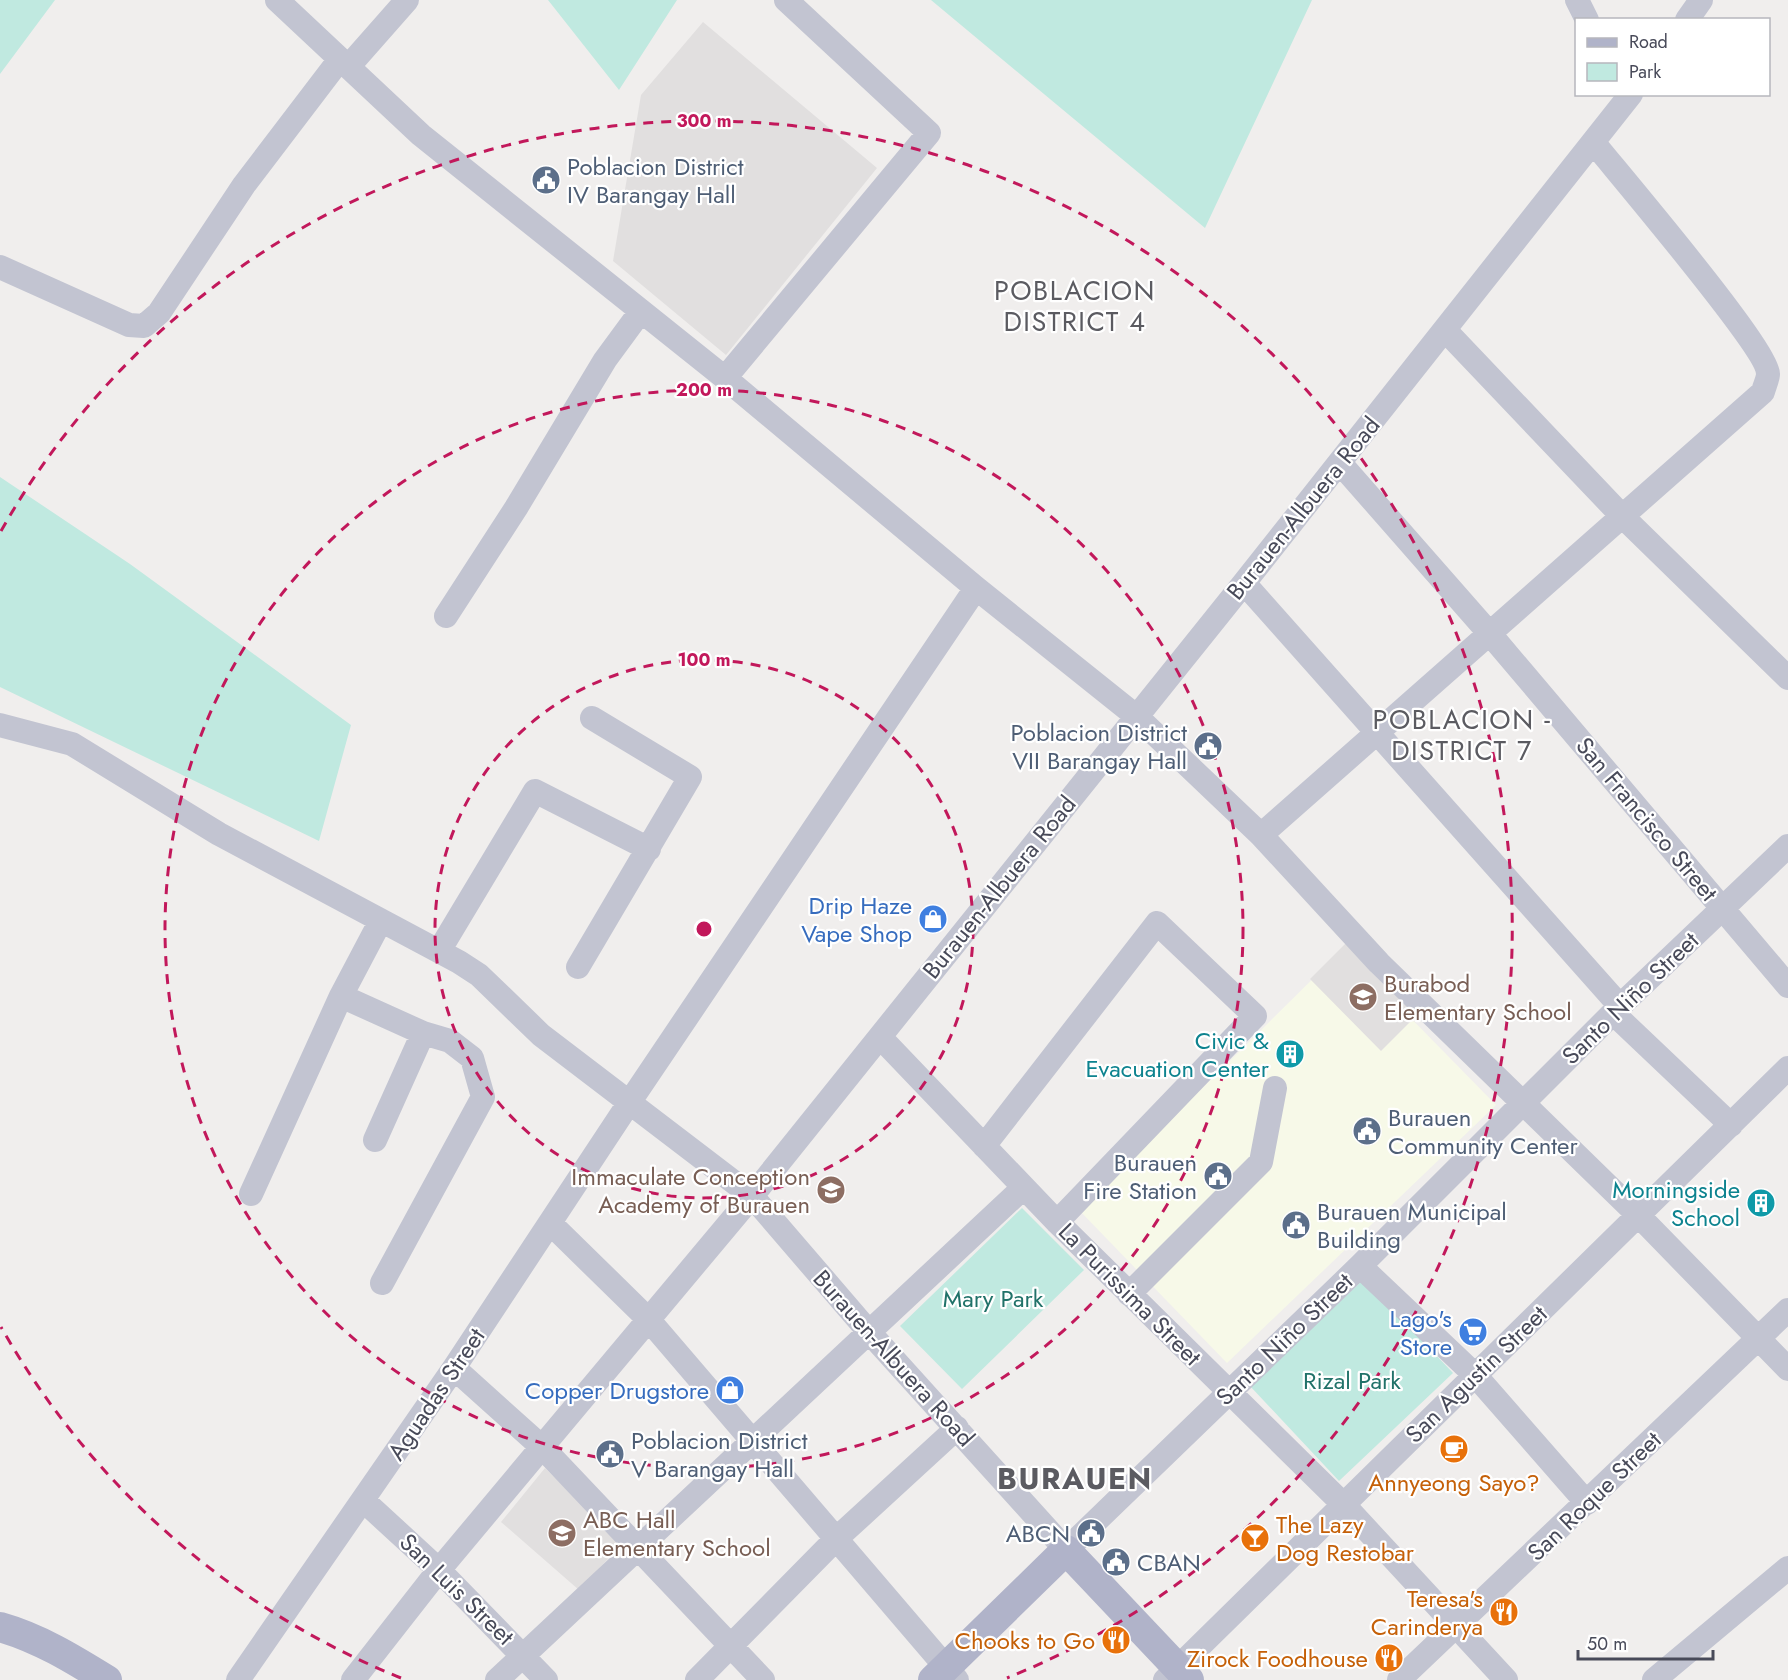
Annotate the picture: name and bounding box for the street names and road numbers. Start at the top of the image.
street label: Burauen-Albuera Road [1218,409,1388,607]
street label: San Francisco Street [1568,729,1726,909]
street label: Burauen-Albuera Road [914,788,1084,986]
street label: Santo Niño Street [1554,923,1706,1073]
street label: La Purissima Street [1051,1215,1210,1374]
street label: Burauen-Albuera Road [805,1262,983,1454]
street label: Santo Niño Street [1208,1264,1360,1414]
street label: San Agustin Street [1397,1297,1555,1451]
street label: Aguadas Street [379,1321,493,1467]
street label: San Roque Street [1519,1423,1669,1569]
street label: San Luis Street [392,1525,522,1653]

